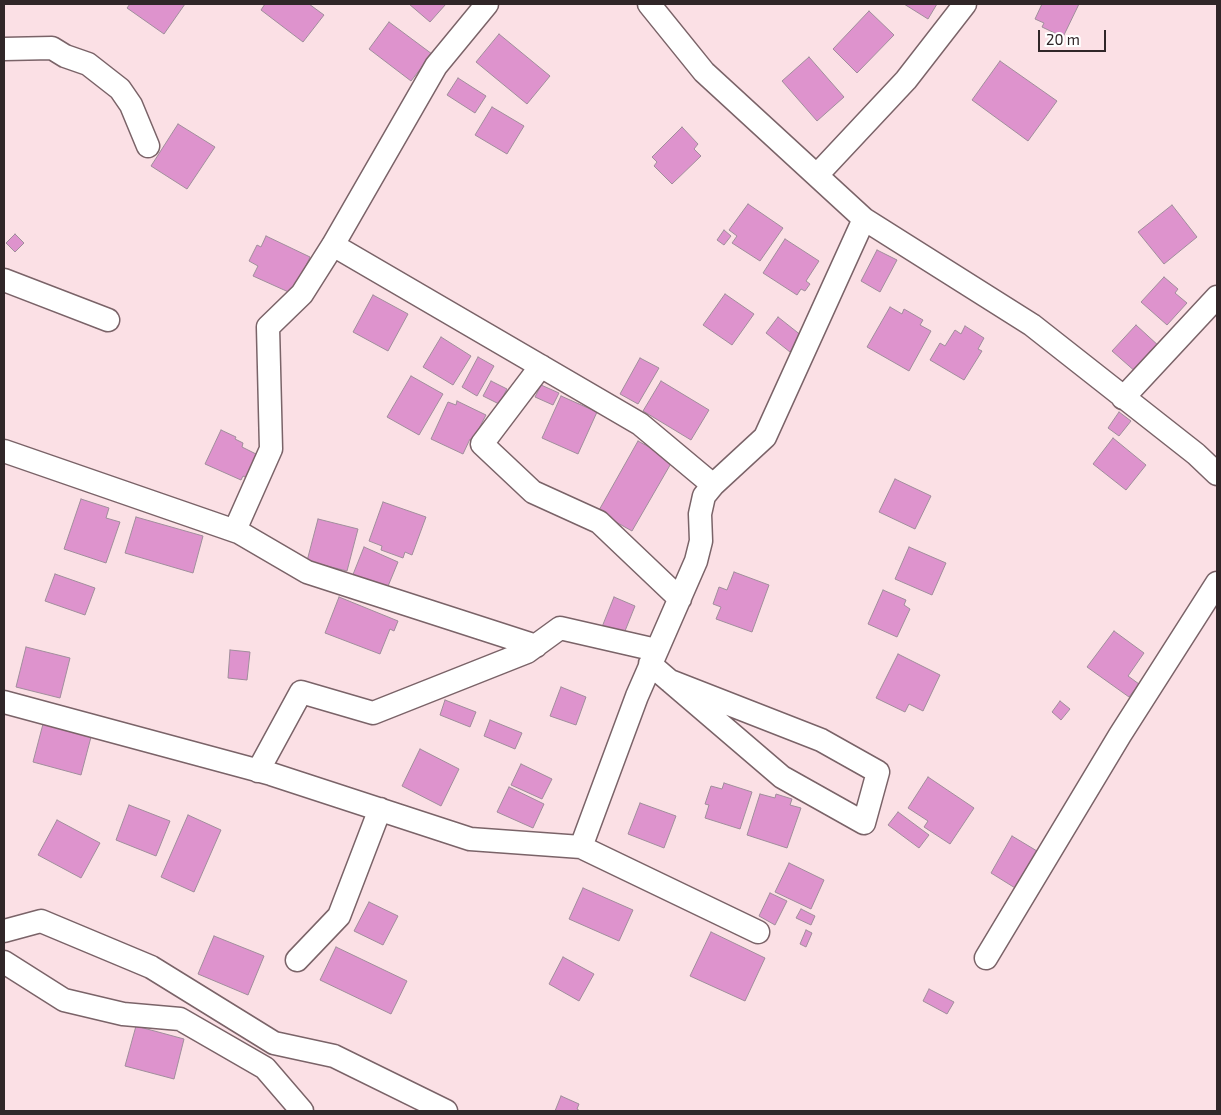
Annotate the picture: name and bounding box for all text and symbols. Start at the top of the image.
scale bar [1041,20,1108,52]
text: 20 m [1046,30,1080,48]

